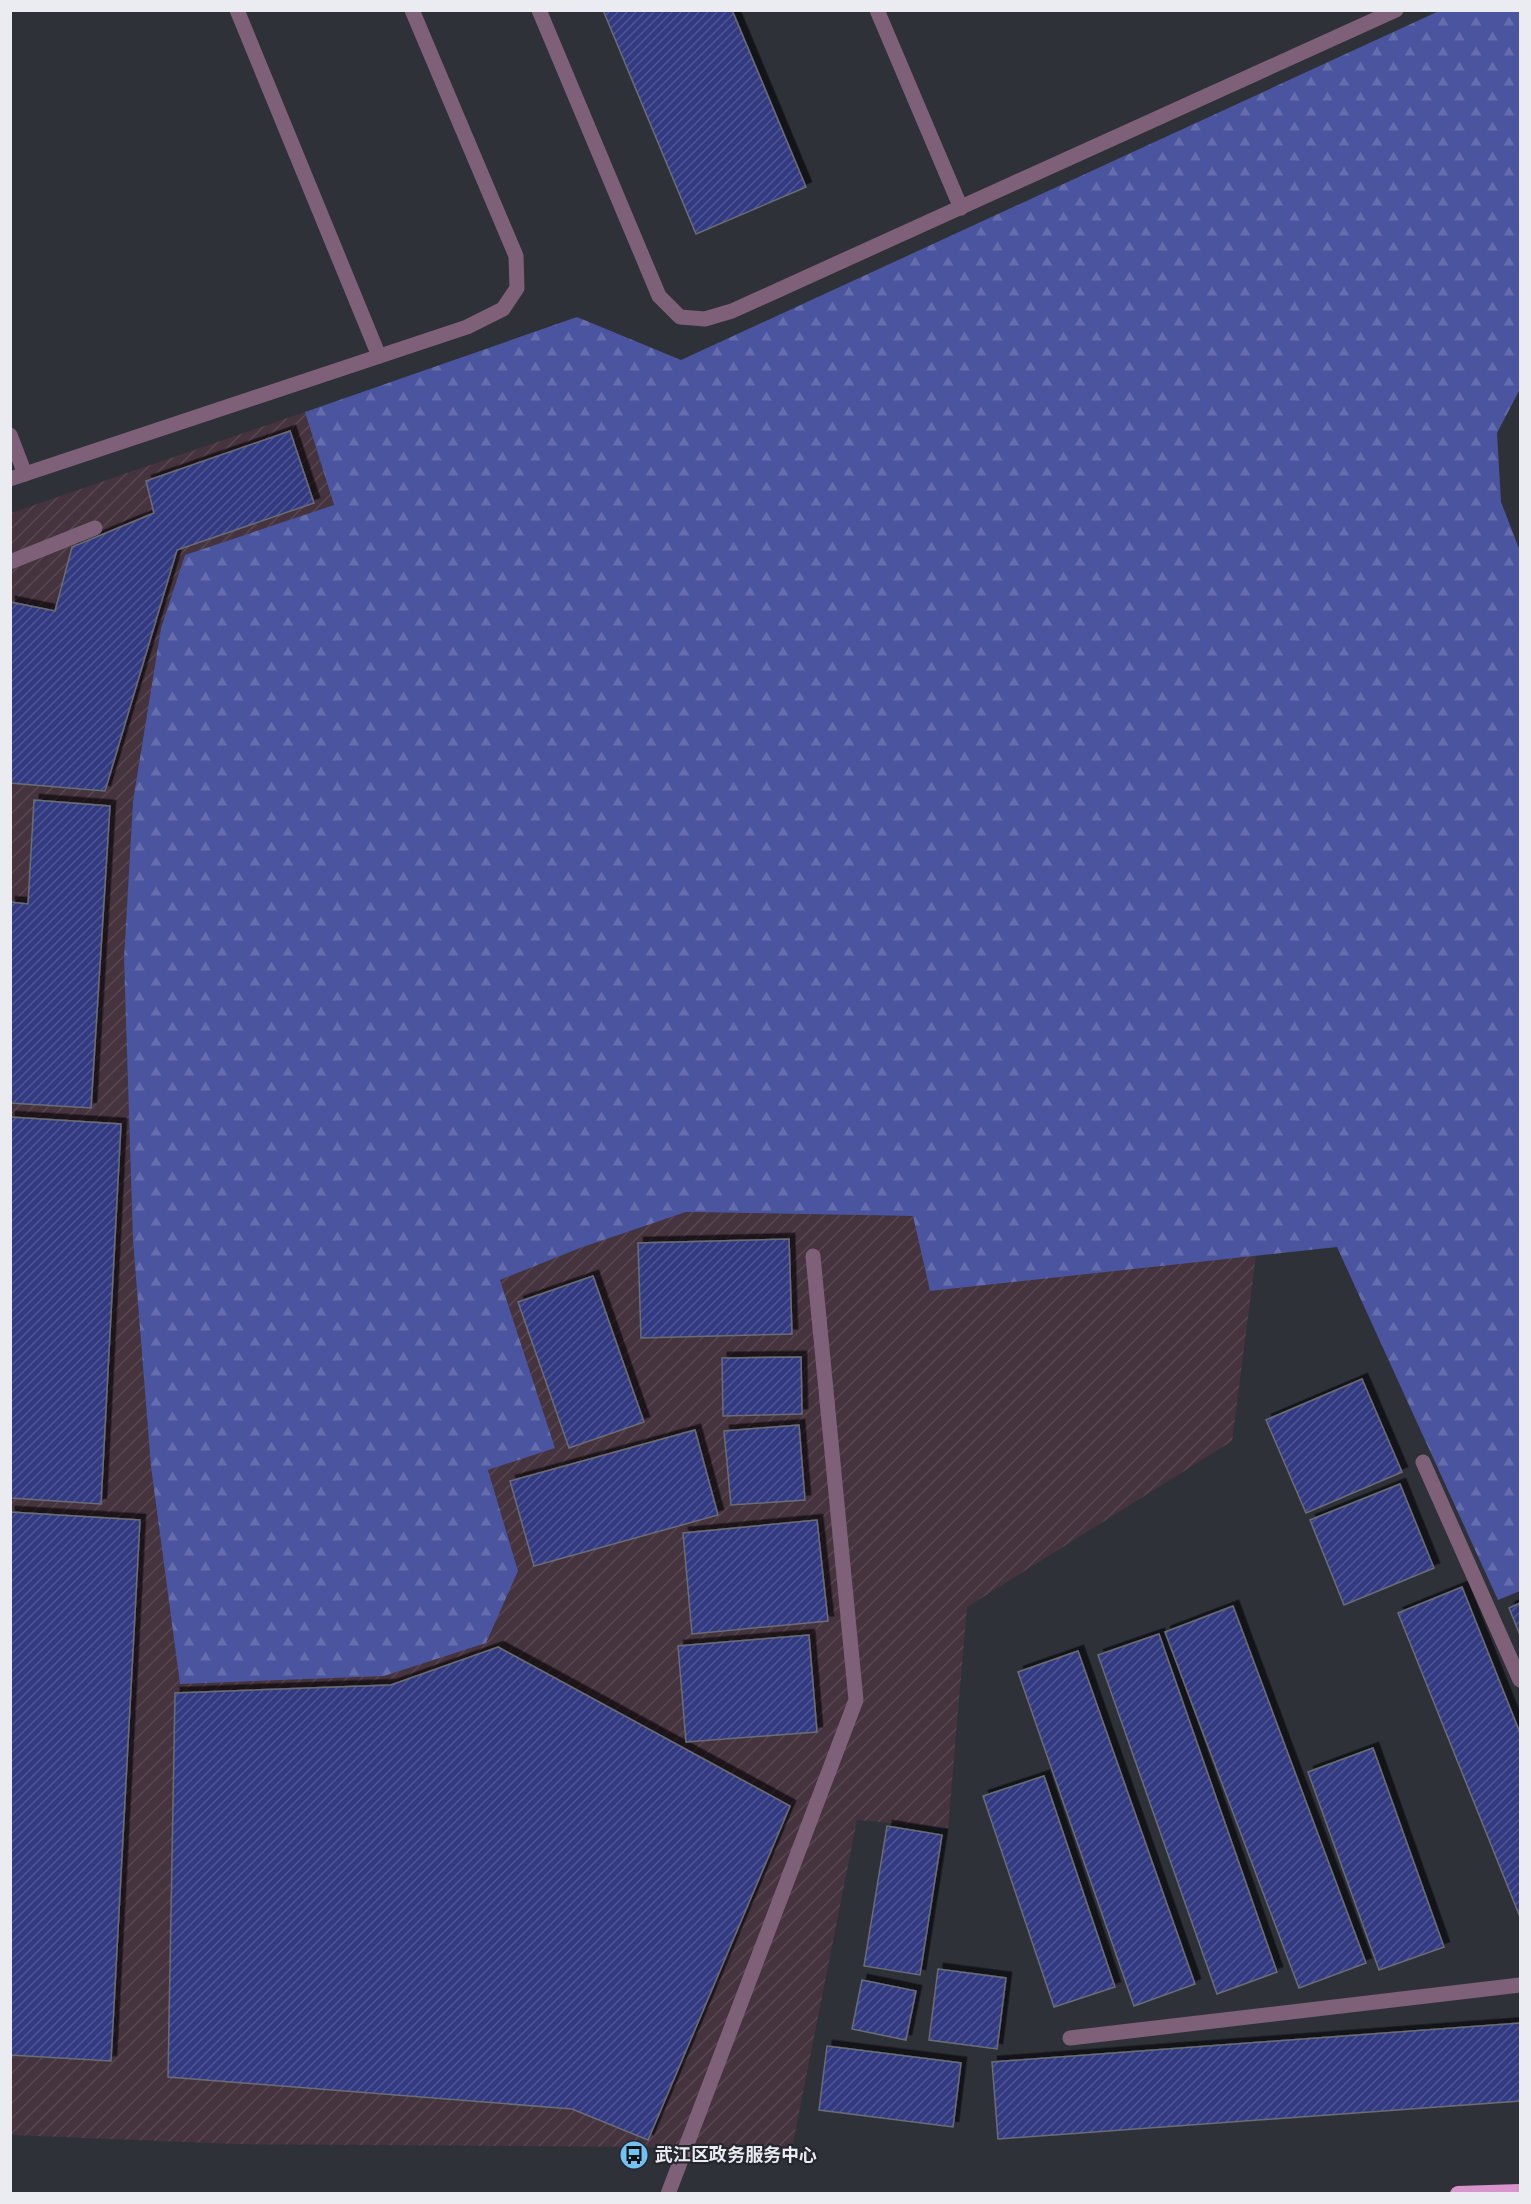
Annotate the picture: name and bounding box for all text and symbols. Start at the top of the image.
bus stop icon: 武江区政务服务中心 [618,2139,650,2171]
place label: 武江区政务服务中心 [655,2143,817,2166]

